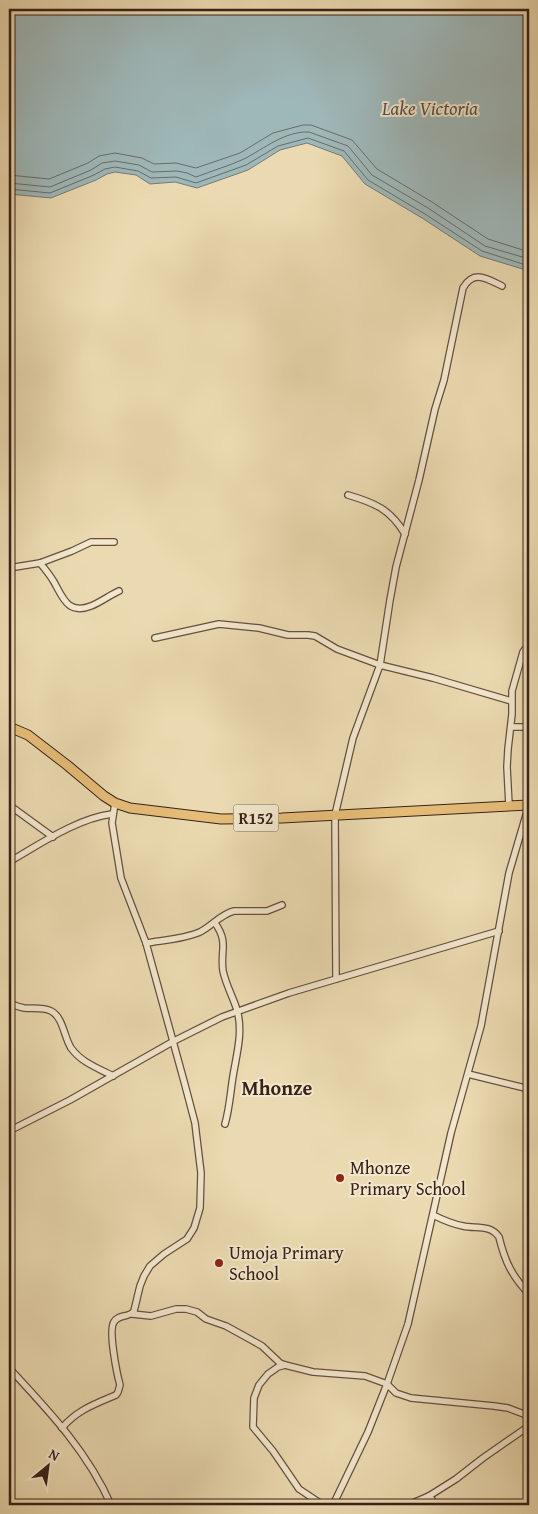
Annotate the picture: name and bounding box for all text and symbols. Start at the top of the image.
water label: Lake Victoria [381,94,478,122]
road number: R152 [234,804,278,831]
district label: Mhonze [242,1073,313,1102]
place label: Mhonze Primary School [350,1154,466,1202]
marker: Mhonze Primary School [334,1172,346,1184]
place label: Umoja Primary School [229,1239,344,1287]
marker: Umoja Primary School [213,1257,225,1269]
north arrow [22,1442,72,1492]
text: N [45,1444,64,1466]

